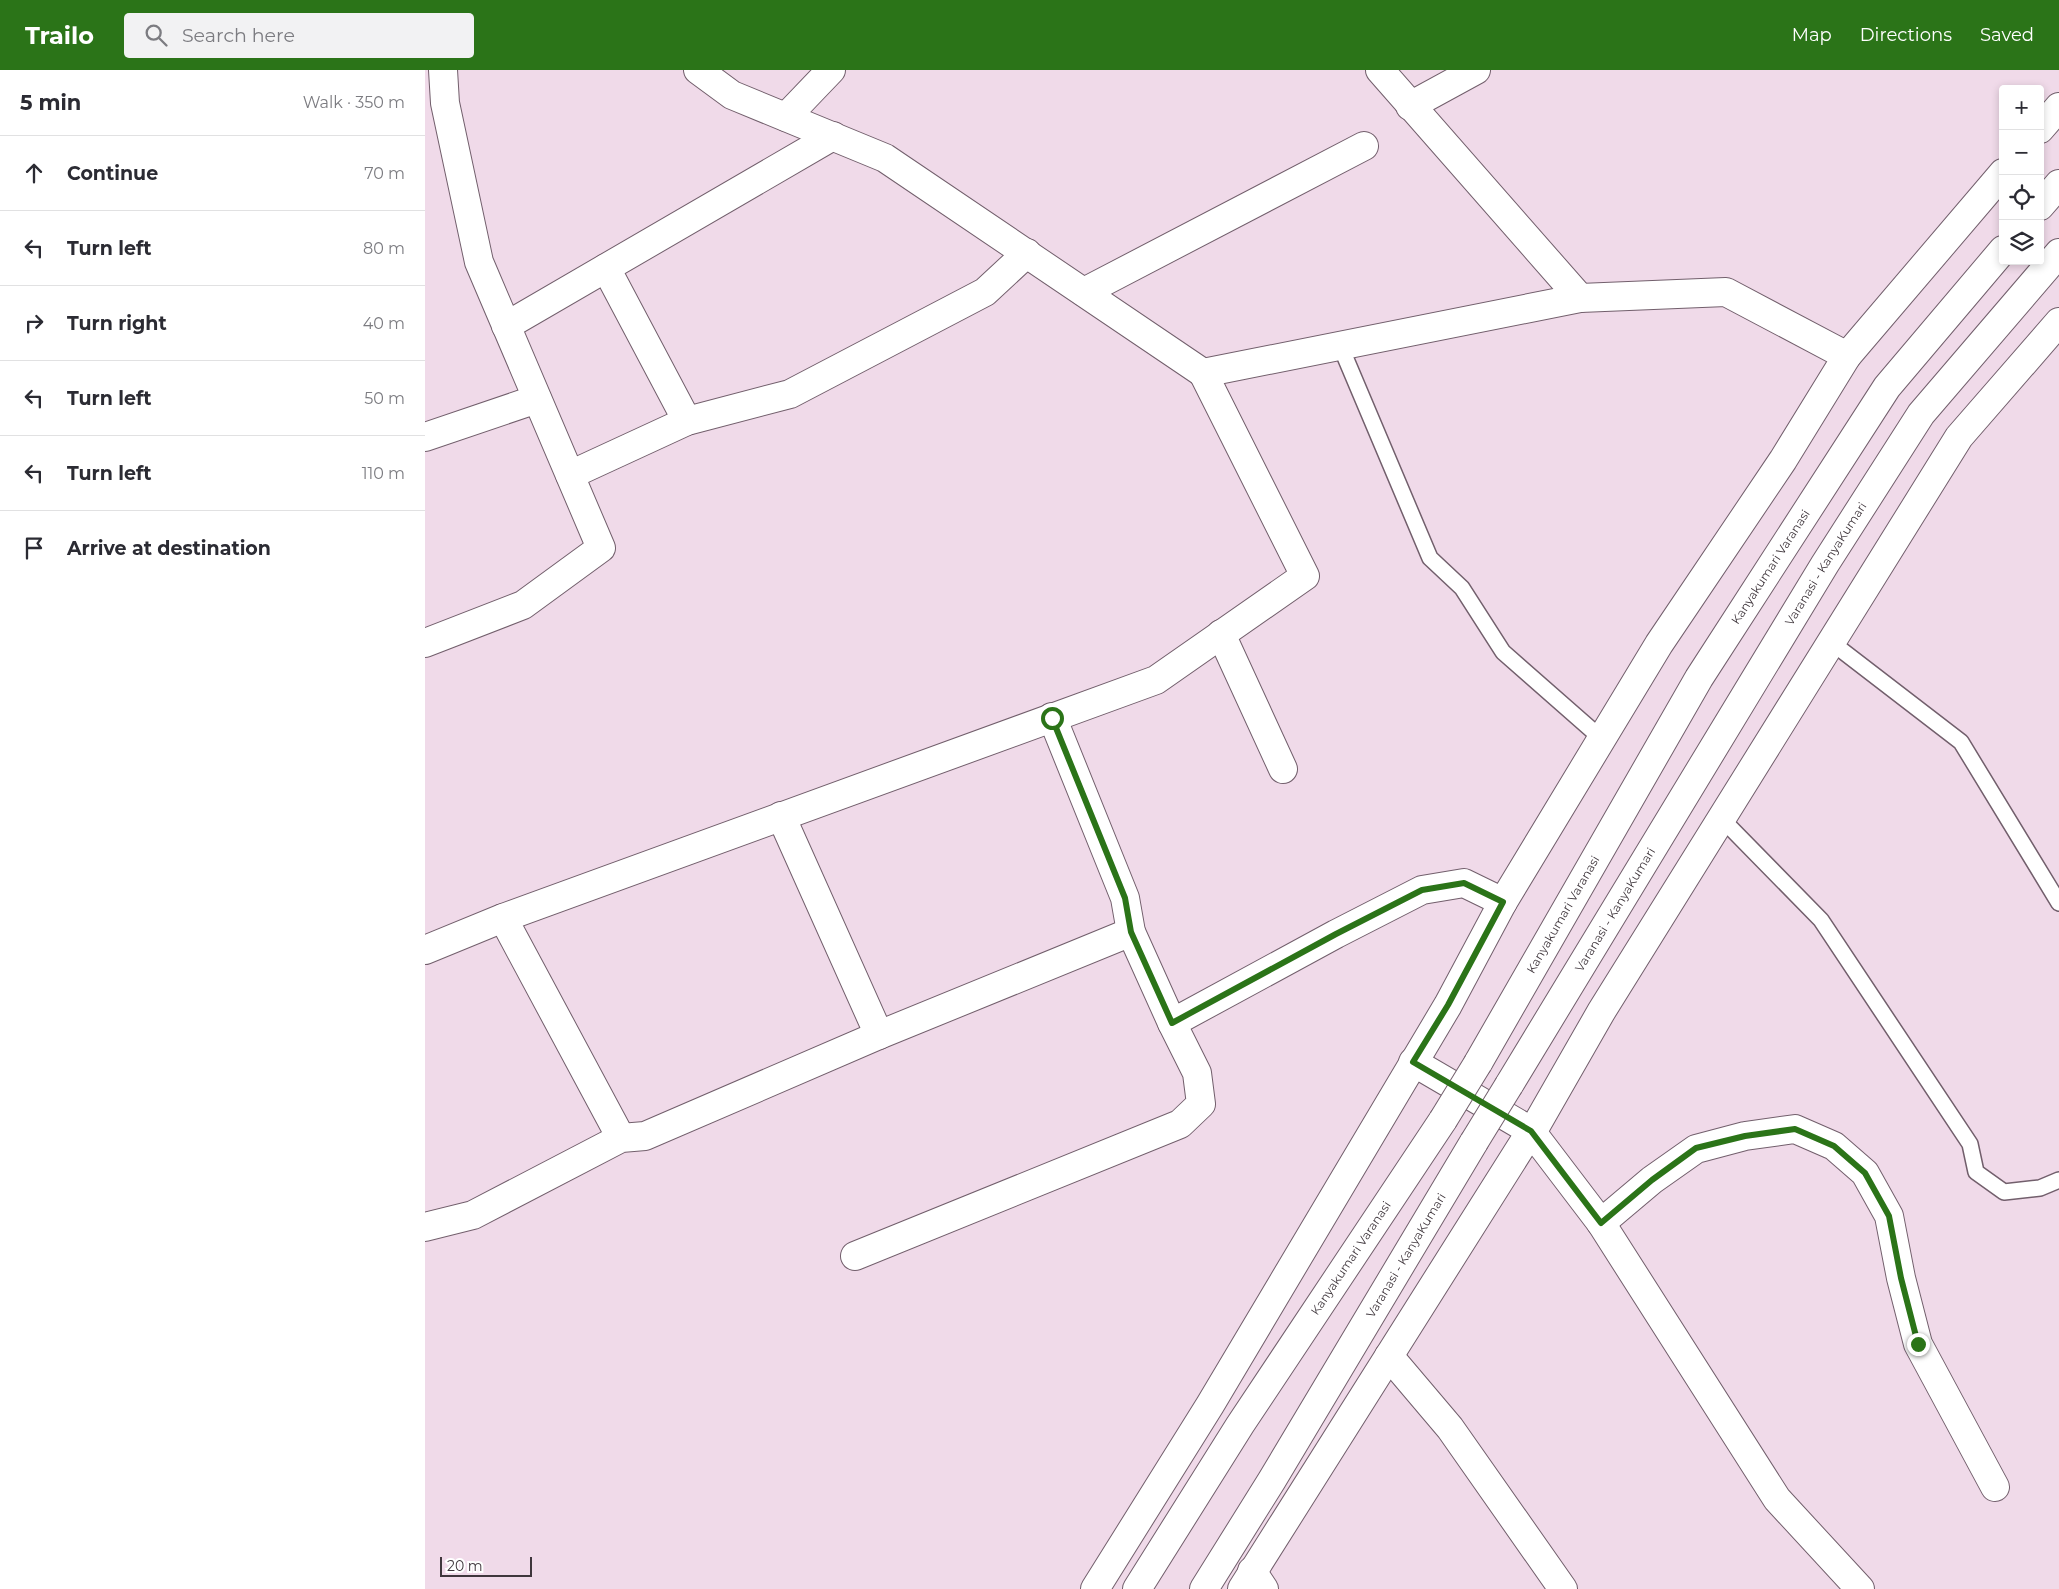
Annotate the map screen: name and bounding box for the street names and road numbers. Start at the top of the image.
street label: Varanasi - KanyaKumari [1782,499,1870,628]
street label: Kanyakumari Varanasi [1728,507,1813,627]
street label: Varanasi - KanyaKumari [1572,845,1658,974]
street label: Kanyakumari Varanasi [1523,853,1602,976]
street label: Varanasi - KanyaKumari [1363,1190,1449,1320]
street label: Kanyakumari Varanasi [1307,1198,1394,1318]

